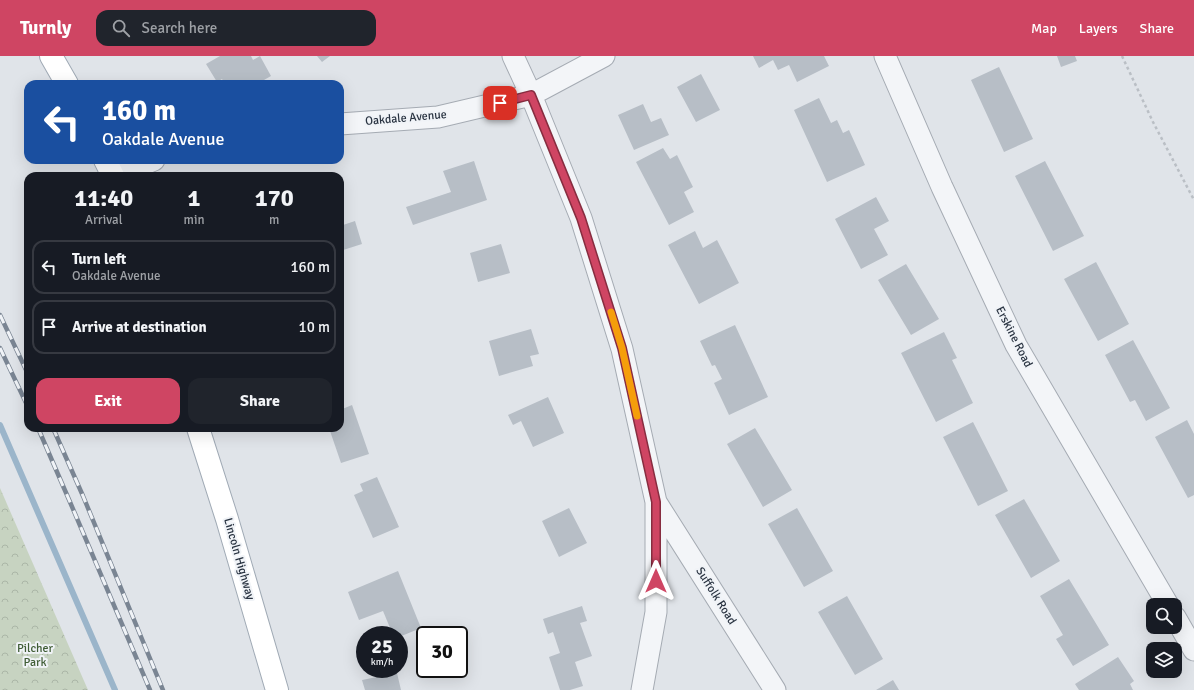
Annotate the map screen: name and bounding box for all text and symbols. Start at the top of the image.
search box [96,10,376,46]
text: Turnly [20,16,72,40]
icon: search [110,17,132,39]
text: Search here [142,19,217,37]
text: Map [1031,20,1057,37]
text: Layers [1079,20,1118,37]
text: Share [1140,20,1174,37]
pin [483,86,517,120]
icon: arrive [489,92,511,114]
text: 160 m [102,94,176,128]
icon: left [36,96,88,148]
street label: Oakdale Avenue [365,107,447,129]
text: Oakdale Avenue [102,128,225,150]
text: 11:40 [74,183,133,213]
text: 1 [188,183,200,213]
text: 170 [255,183,294,213]
text: Arrival [85,212,122,228]
text: min [184,212,205,228]
text: m [269,212,279,228]
text: Turn left [72,250,126,268]
icon: left [38,256,60,278]
text: 160 m [290,258,330,276]
text: Oakdale Avenue [72,268,161,284]
street label: Erskine Road [992,304,1036,370]
icon: arrive [38,316,60,338]
text: Arrive at destination [72,318,207,336]
text: 10 m [299,318,330,336]
button: Exit [36,378,180,424]
button: Share [188,378,332,424]
street label: Lincoln Highway [220,516,258,602]
position arrow [635,560,677,602]
street label: Suffolk Road [692,564,740,628]
map controls [1146,598,1182,678]
button: search [1146,598,1182,634]
speed limit sign: 30 [416,626,468,678]
text: 25 [371,634,393,659]
park label: Pilcher Park [17,641,54,670]
button: layers [1146,642,1182,678]
text: km/h [371,656,393,668]

